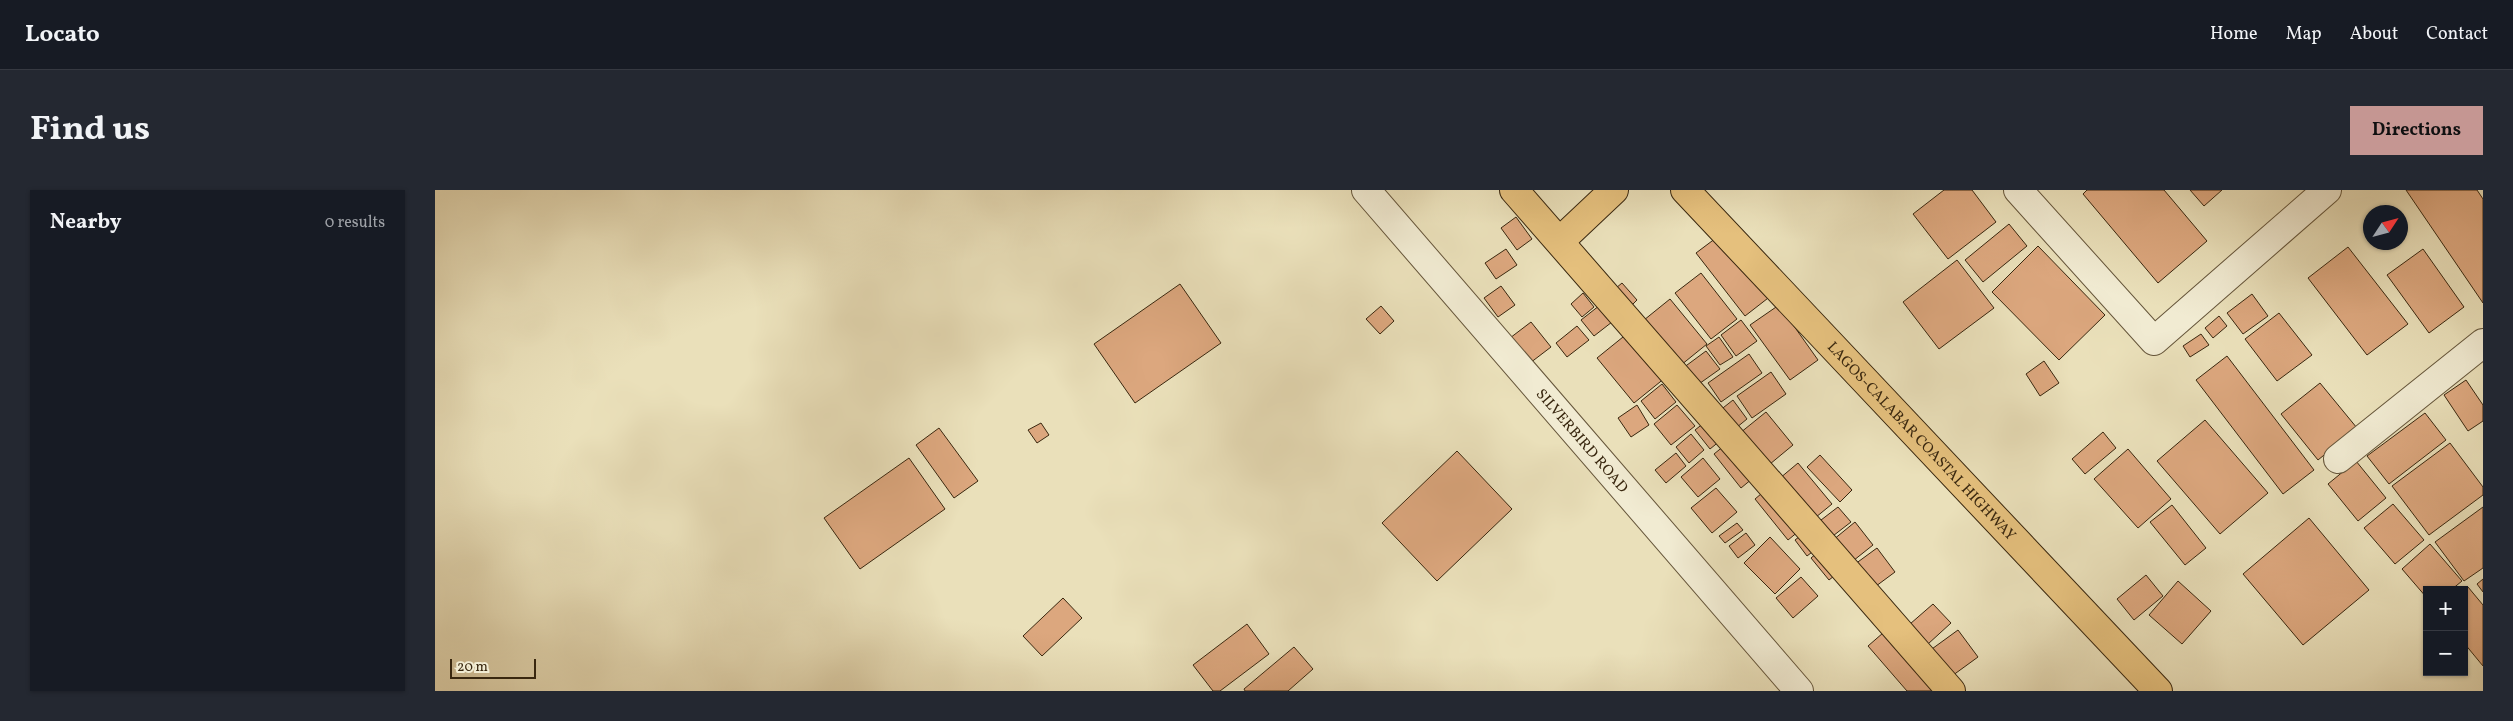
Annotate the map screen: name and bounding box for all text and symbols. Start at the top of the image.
text: Locato [25,18,100,52]
text: Home [2210,22,2258,47]
text: Map [2286,22,2322,47]
text: About [2350,22,2398,47]
text: Contact [2426,22,2488,47]
text: Find us [30,106,150,154]
button: Directions [2350,106,2483,155]
north arrow [2363,205,2408,250]
text: Nearby [50,208,121,237]
text: 0 results [325,212,385,234]
street label: LAGOS-CALABAR COASTAL HIGHWAY [1822,338,2020,546]
street label: SILVERBIRD ROAD [1530,385,1632,498]
map controls [2423,586,2468,676]
button: + [2423,586,2468,631]
button: − [2423,631,2468,676]
scale bar [450,656,536,679]
text: 20 m [457,658,488,677]

